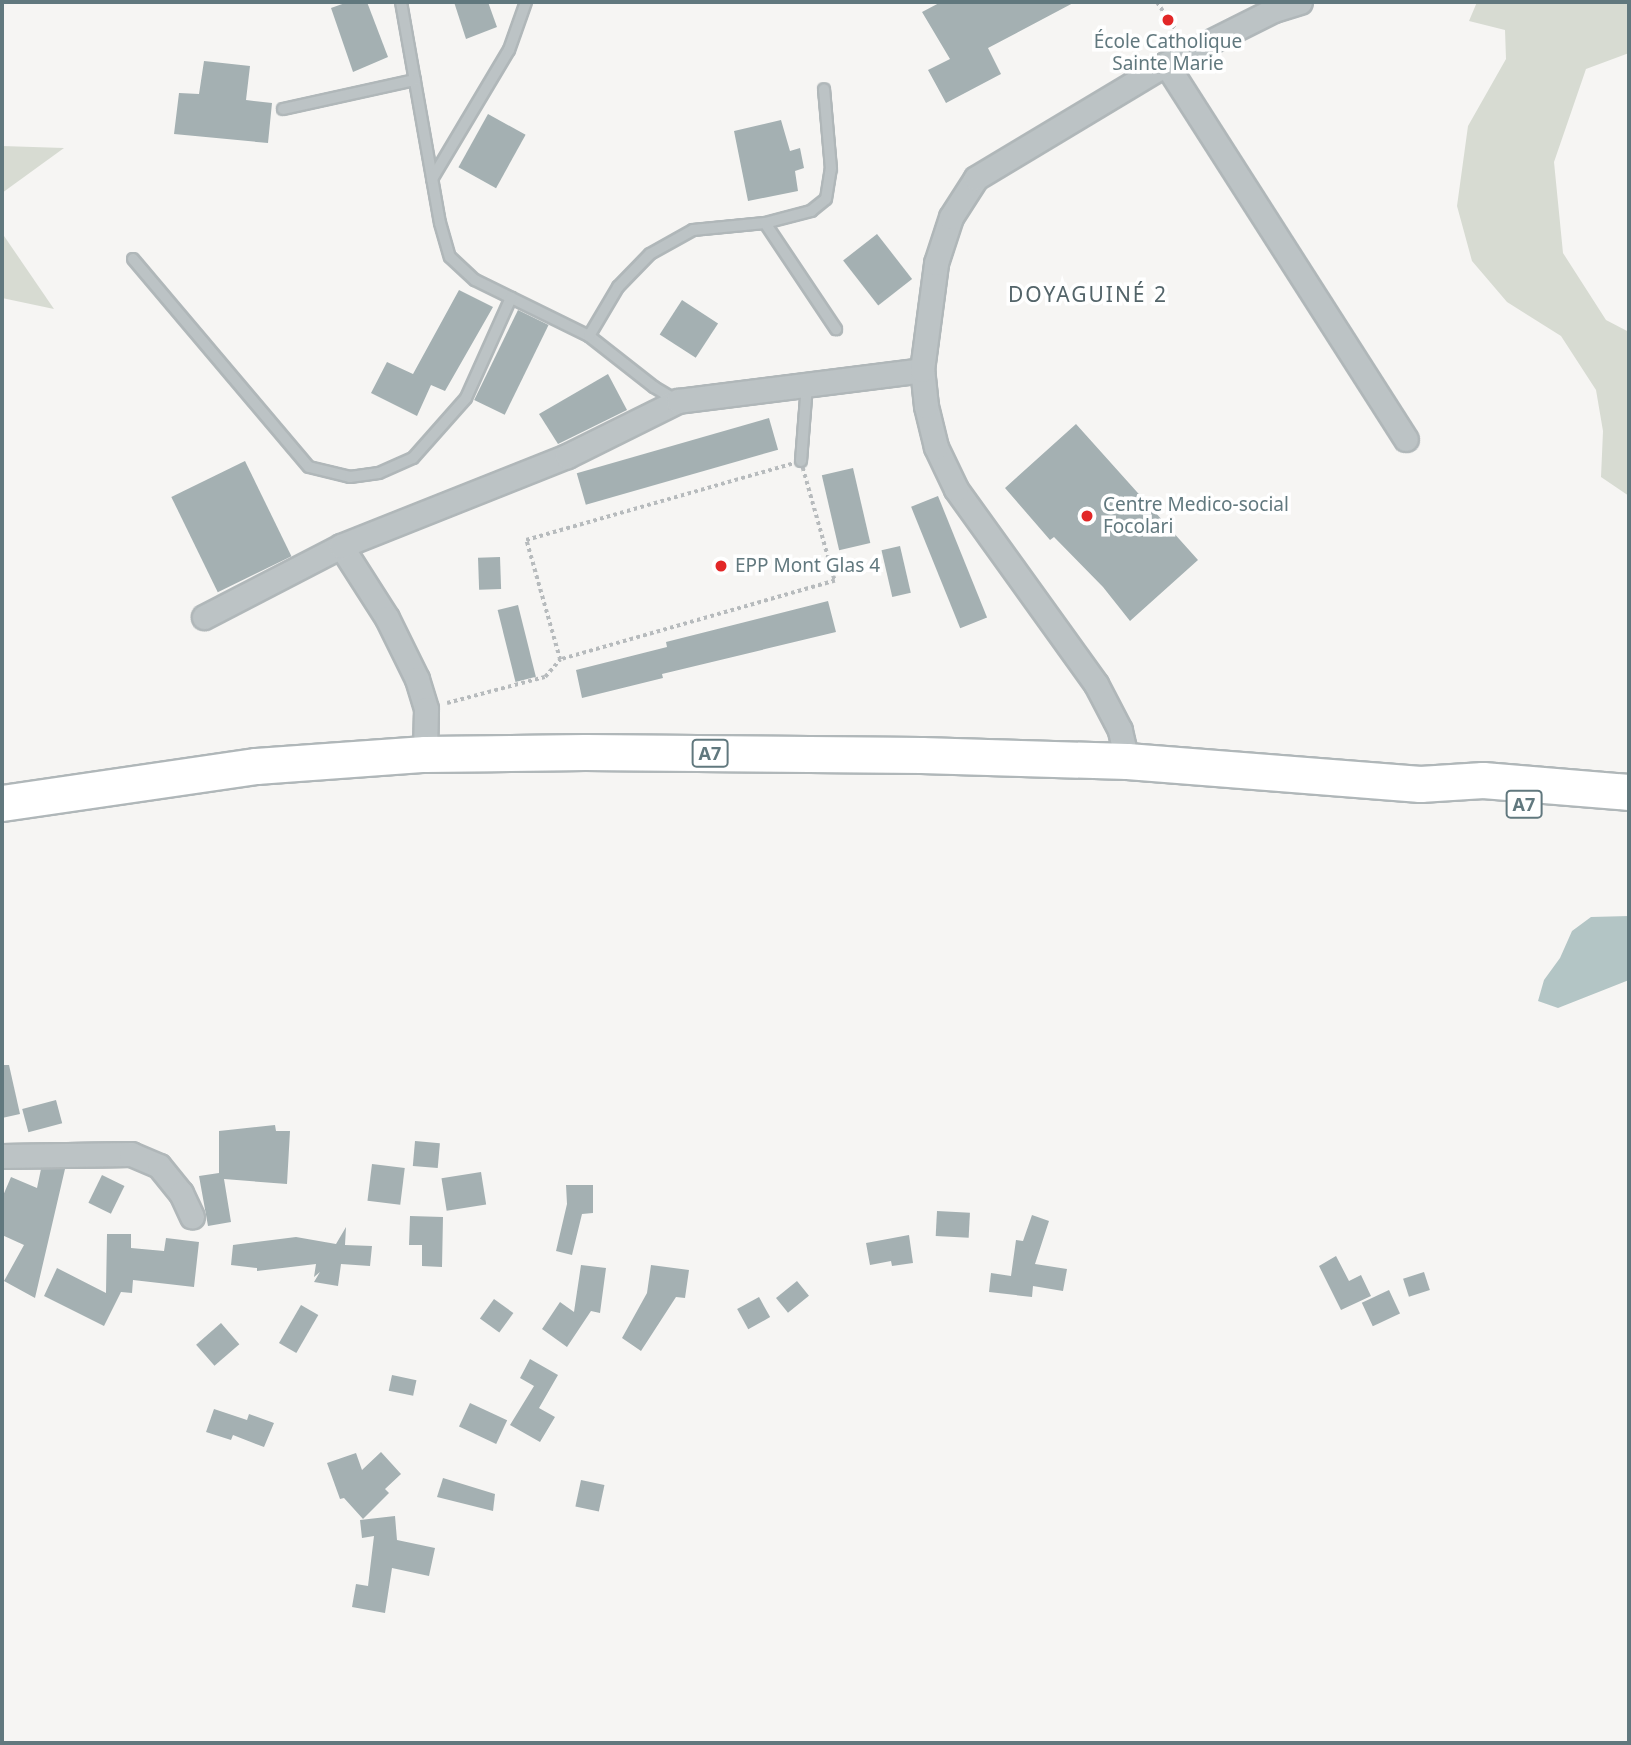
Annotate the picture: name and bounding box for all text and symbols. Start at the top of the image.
marker: École Catholique Sainte Marie [1160,12,1176,28]
place label: École Catholique Sainte Marie [1094,31,1242,75]
district label: DOYAGUINÉ 2 [1009,281,1167,307]
place label: Centre Medico-social Focolari [1103,494,1289,538]
marker: Centre Medico-social Focolari [1077,506,1097,526]
place label: EPP Mont Glas 4 [735,555,880,577]
marker: EPP Mont Glas 4 [713,558,729,574]
road number: A7 [691,738,729,768]
road number: A7 [1505,790,1543,818]

